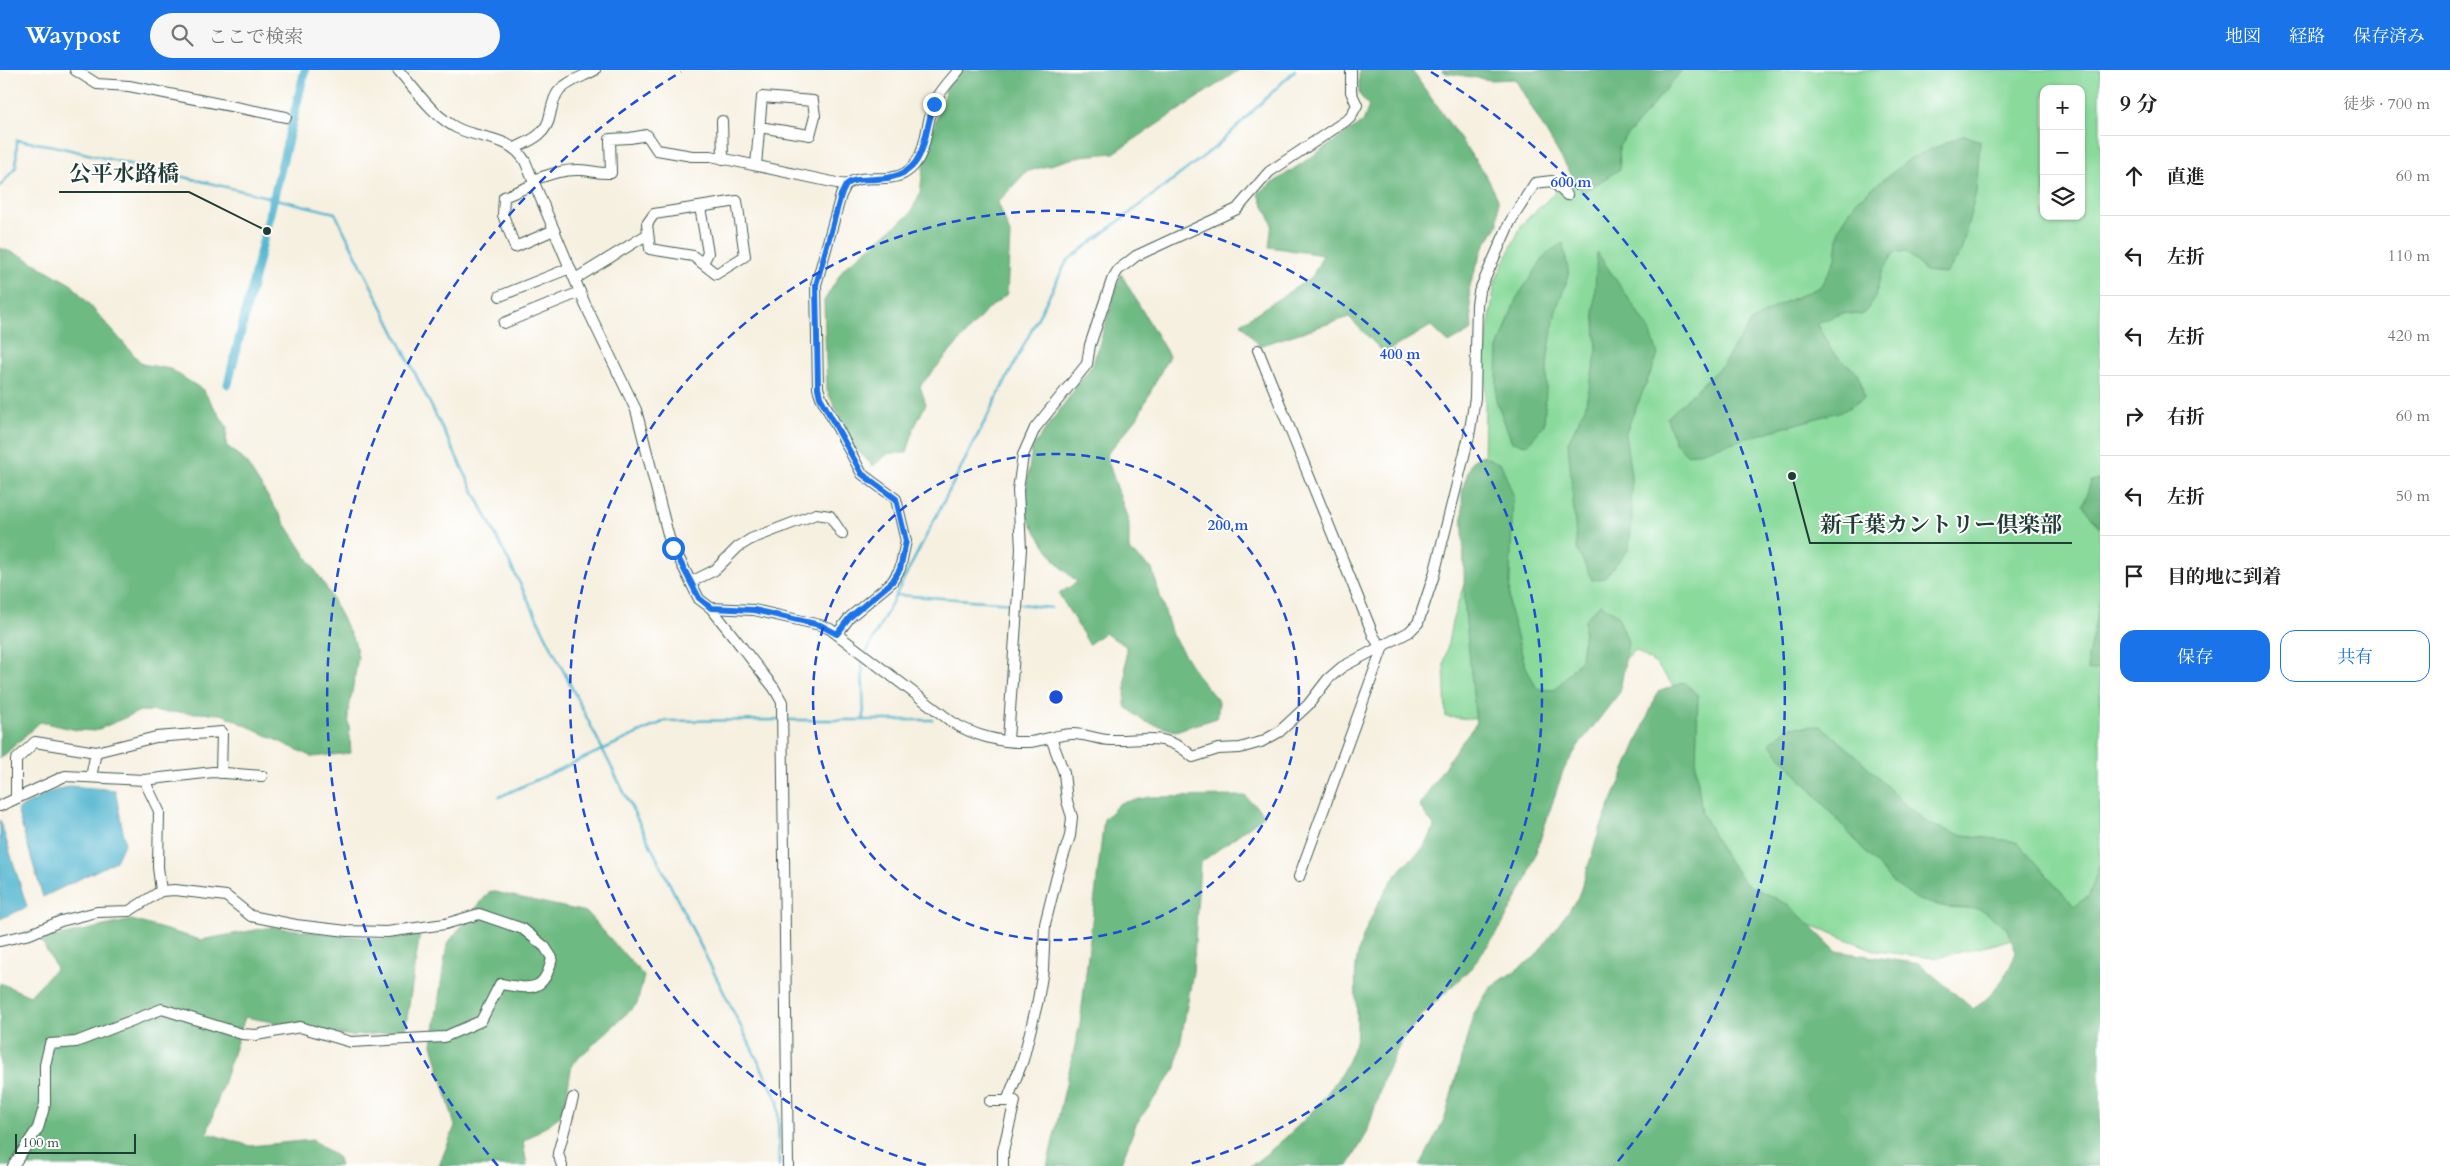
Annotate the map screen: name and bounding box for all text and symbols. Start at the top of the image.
search box [150,13,500,58]
text: Waypost [25,19,120,52]
icon: search [168,21,196,49]
text: ここで検索 [208,24,303,50]
text: 地図 [2225,24,2261,49]
text: 経路 [2289,24,2325,49]
text: 保存済み [2353,24,2425,49]
map controls [2040,85,2085,220]
button: + [2040,85,2085,130]
text: 9 分 [2120,90,2157,119]
route end [923,93,946,116]
text: 徒歩 · 700 m [2343,93,2430,115]
button: − [2040,130,2085,175]
callout: 公平水路橋 [59,155,189,192]
text: 公平水路橋 [69,159,179,189]
icon: ahead [2120,162,2148,190]
text: 直進 [2167,164,2205,190]
text: 60 m [2396,165,2430,187]
text: 600 m [1551,172,1592,192]
button: layers [2040,175,2085,220]
icon: left [2120,242,2148,270]
text: 左折 [2167,244,2205,270]
text: 110 m [2388,245,2430,267]
icon: left [2120,322,2148,350]
text: 左折 [2167,324,2205,350]
text: 420 m [2388,325,2430,347]
text: 400 m [1380,344,1421,364]
icon: right [2120,402,2148,430]
text: 右折 [2167,404,2205,430]
text: 60 m [2396,405,2430,427]
icon: left [2120,482,2148,510]
text: 左折 [2167,484,2205,510]
text: 50 m [2396,485,2430,507]
callout: 新千葉カントリー倶楽部 [1810,506,2072,543]
text: 新千葉カントリー倶楽部 [1820,510,2062,540]
text: 200 m [1208,515,1249,535]
route start [662,537,685,560]
icon: arrive [2120,562,2148,590]
text: 目的地に到着 [2167,564,2281,590]
button: 保存 [2120,630,2270,682]
button: 共有 [2280,630,2430,682]
centre of rings [1047,688,1065,706]
scale bar [15,1131,136,1154]
text: 100 m [22,1133,59,1152]

